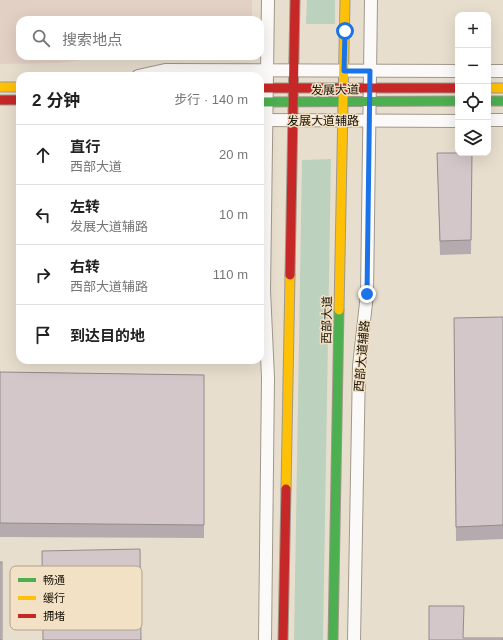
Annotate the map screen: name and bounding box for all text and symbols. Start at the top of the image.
map controls [455,12,491,156]
button: + [455,12,491,48]
search box [16,16,264,60]
route start [336,22,354,40]
icon: search [30,27,52,49]
text: 搜索地点 [62,31,122,48]
button: − [455,48,491,84]
street label: 发展大道 [311,83,359,97]
button: locate [455,84,491,120]
text: 2 分钟 [32,91,80,110]
text: 步行 · 140 m [174,92,248,107]
street label: 发展大道辅路 [287,114,359,128]
button: layers [455,120,491,156]
text: 直行 [70,138,100,155]
icon: ahead [32,144,54,166]
text: 20 m [219,147,248,162]
text: 西部大道 [70,159,122,174]
text: 左转 [70,198,100,215]
icon: left [32,204,54,226]
text: 10 m [219,207,248,222]
text: 发展大道辅路 [70,219,148,234]
text: 右转 [70,258,100,275]
icon: right [32,264,54,286]
text: 110 m [213,267,248,282]
text: 西部大道辅路 [70,279,148,294]
route end [358,285,376,303]
street label: 西部大道 [320,296,334,344]
street label: 西部大道辅路 [352,320,372,392]
icon: arrive [32,324,54,346]
text: 到达目的地 [70,327,145,344]
legend [10,566,142,630]
text: 畅通 [43,574,65,586]
text: 缓行 [43,592,65,604]
text: 拥堵 [43,610,65,622]

